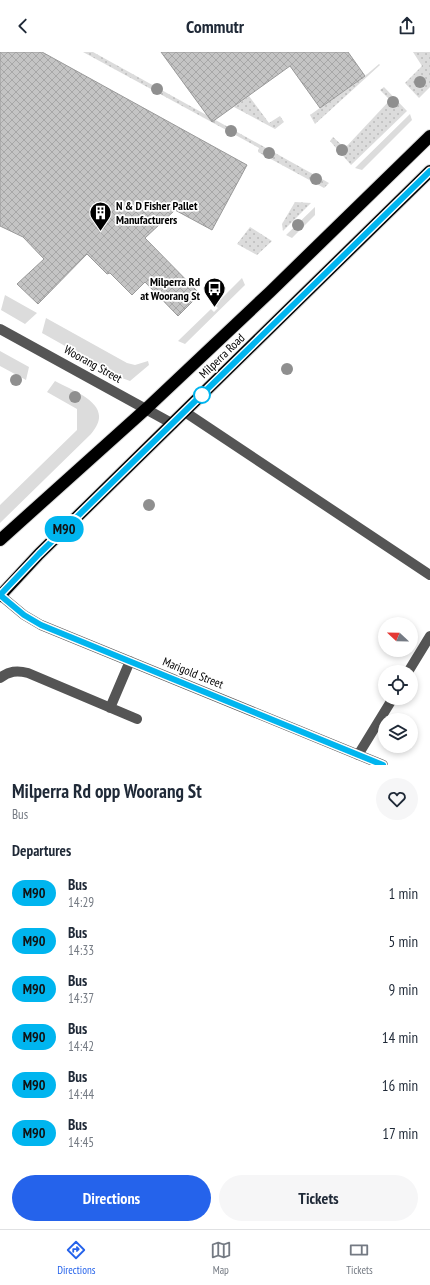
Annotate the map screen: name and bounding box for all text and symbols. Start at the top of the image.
icon: back [12,15,34,37]
text: Commutr [186,15,244,38]
icon: share [396,15,418,37]
place label: N & D Fisher Pallet Manufacturers [116,198,198,227]
building icon: N & D Fisher Pallet Manufacturers [88,200,114,233]
place label: Milperra Rd at Woorang St [140,274,201,303]
bus stop icon: Milperra Rd at Woorang St [202,276,228,309]
street label: Milperra Road [196,330,248,381]
street label: Woorang Street [62,342,125,386]
unlabelled marker [193,386,211,404]
line badge: M90 [41,516,87,542]
text: M90 [53,520,75,538]
north arrow [378,617,418,657]
map controls [378,617,418,753]
street label: Marigold Street [161,654,226,692]
button: locate [378,665,418,705]
button: layers [378,713,418,753]
button: heart [376,778,418,820]
text: Milperra Rd opp Woorang St [12,779,202,803]
text: Bus [12,806,28,823]
text: Departures [12,841,71,860]
text: Bus [68,875,87,894]
text: M90 [23,884,45,902]
text: 1 min [388,884,418,903]
text: 14:29 [68,894,94,911]
text: Bus [68,923,87,942]
text: M90 [23,932,45,950]
text: 5 min [388,932,418,951]
text: 14:33 [68,942,94,959]
text: Bus [68,971,87,990]
text: M90 [23,980,45,998]
text: 9 min [388,980,418,999]
text: 14:37 [68,990,94,1007]
text: Bus [68,1019,87,1038]
text: M90 [23,1028,45,1046]
text: 14 min [382,1028,418,1047]
text: 14:42 [68,1038,94,1055]
text: Bus [68,1067,87,1086]
text: M90 [23,1076,45,1094]
text: 16 min [382,1076,418,1095]
text: 14:44 [68,1086,94,1103]
text: Bus [68,1115,87,1134]
text: M90 [23,1124,45,1142]
text: 17 min [382,1124,418,1143]
text: 14:45 [68,1134,94,1151]
button: Directions [12,1175,211,1221]
button: Tickets [219,1175,418,1221]
tab: Directions [57,1239,95,1277]
tab: Map [210,1239,232,1277]
tab: Tickets [346,1239,373,1277]

